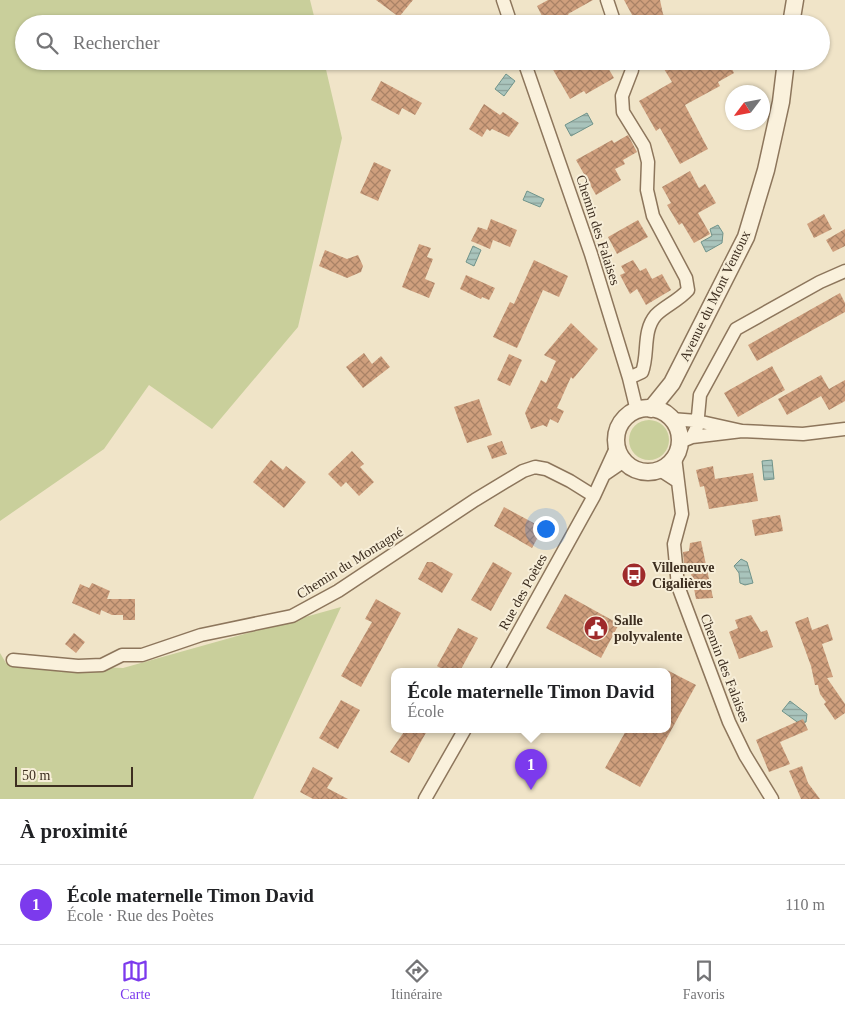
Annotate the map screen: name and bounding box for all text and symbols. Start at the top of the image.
search box [15,15,830,70]
icon: search [33,29,61,57]
text: Rechercher [73,32,160,53]
north arrow [725,85,770,130]
street label: Chemin des Falaises [573,173,623,287]
street label: Avenue du Mont Ventoux [677,228,753,364]
your location [533,516,559,542]
street label: Chemin du Montagné [294,524,406,602]
street label: Rue des Poètes [496,551,550,633]
place label: Villeneuve Cigalières [652,560,714,591]
bus stop icon: Villeneuve Cigalières [621,562,647,588]
street label: Chemin des Falaises [697,612,753,724]
place label: Salle polyvalente [614,613,682,644]
public building icon: Salle polyvalente [583,615,609,641]
popup [391,668,671,733]
text: École maternelle Timon David [408,681,654,702]
text: École [408,703,444,720]
pin: 1 [515,749,547,790]
scale bar [15,764,132,787]
text: 50 m [22,768,50,783]
text: À proximité [20,819,128,843]
text: École maternelle Timon David [67,885,314,906]
text: 1 [32,896,40,913]
text: 110 m [785,896,825,913]
text: École · Rue des Poètes [67,907,214,924]
tab: Carte [120,957,151,1003]
tab: Itinéraire [391,957,442,1003]
tab: Favoris [683,957,725,1003]

